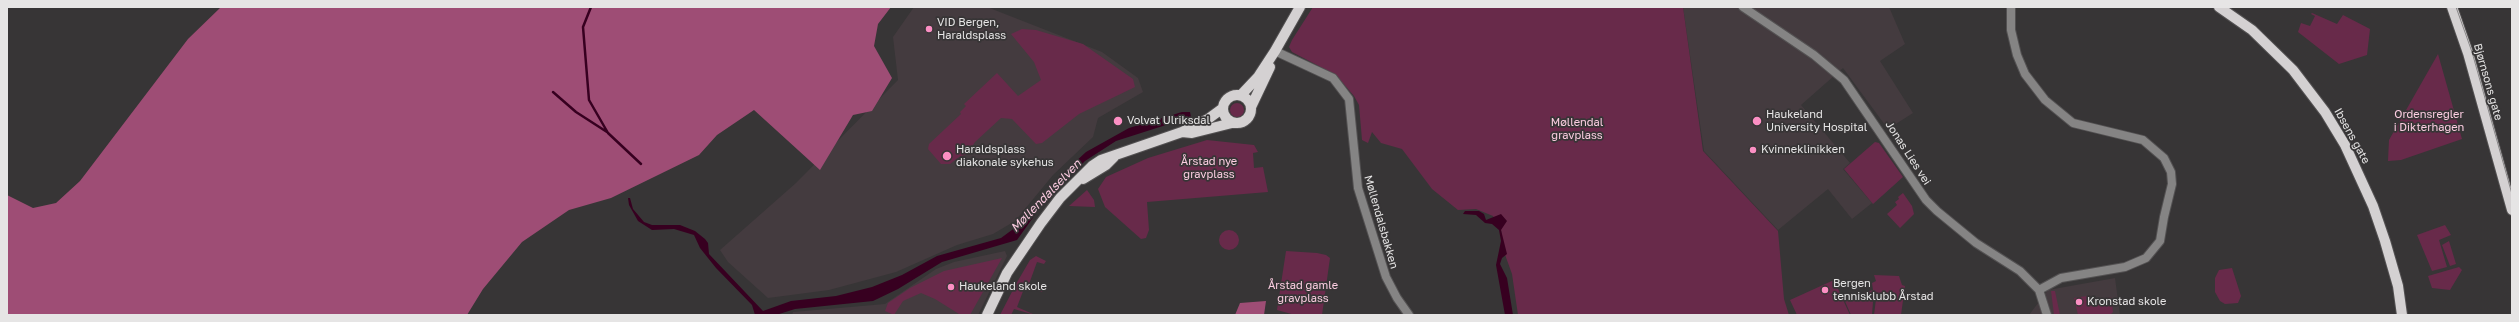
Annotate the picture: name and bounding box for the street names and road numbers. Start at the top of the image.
street label: Bjørnsons gate [2471,42,2505,122]
street label: Ibsens gate [2331,106,2373,166]
street label: Jonas Lies vei [1882,118,1934,188]
street label: Møllendalsbakken [1361,174,1401,270]

